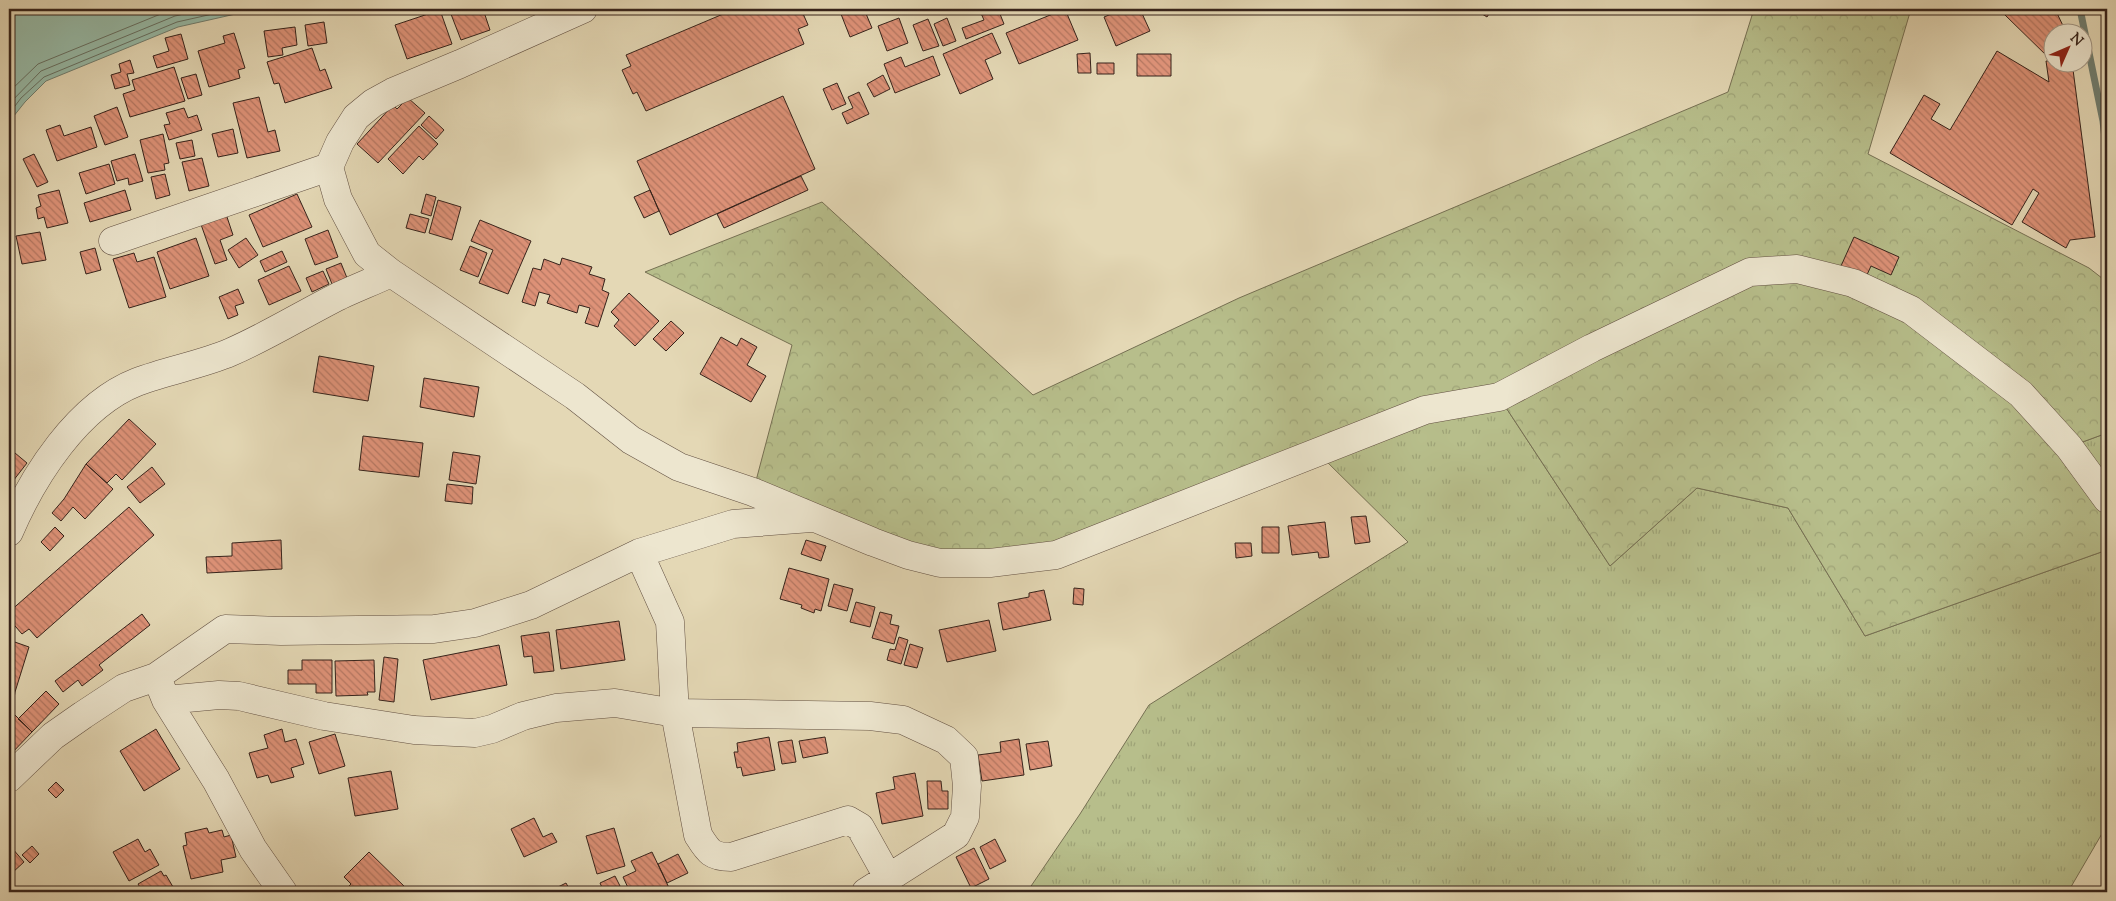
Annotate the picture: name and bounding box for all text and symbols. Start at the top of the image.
north arrow [2044,22,2094,72]
text: N [2065,29,2087,51]

